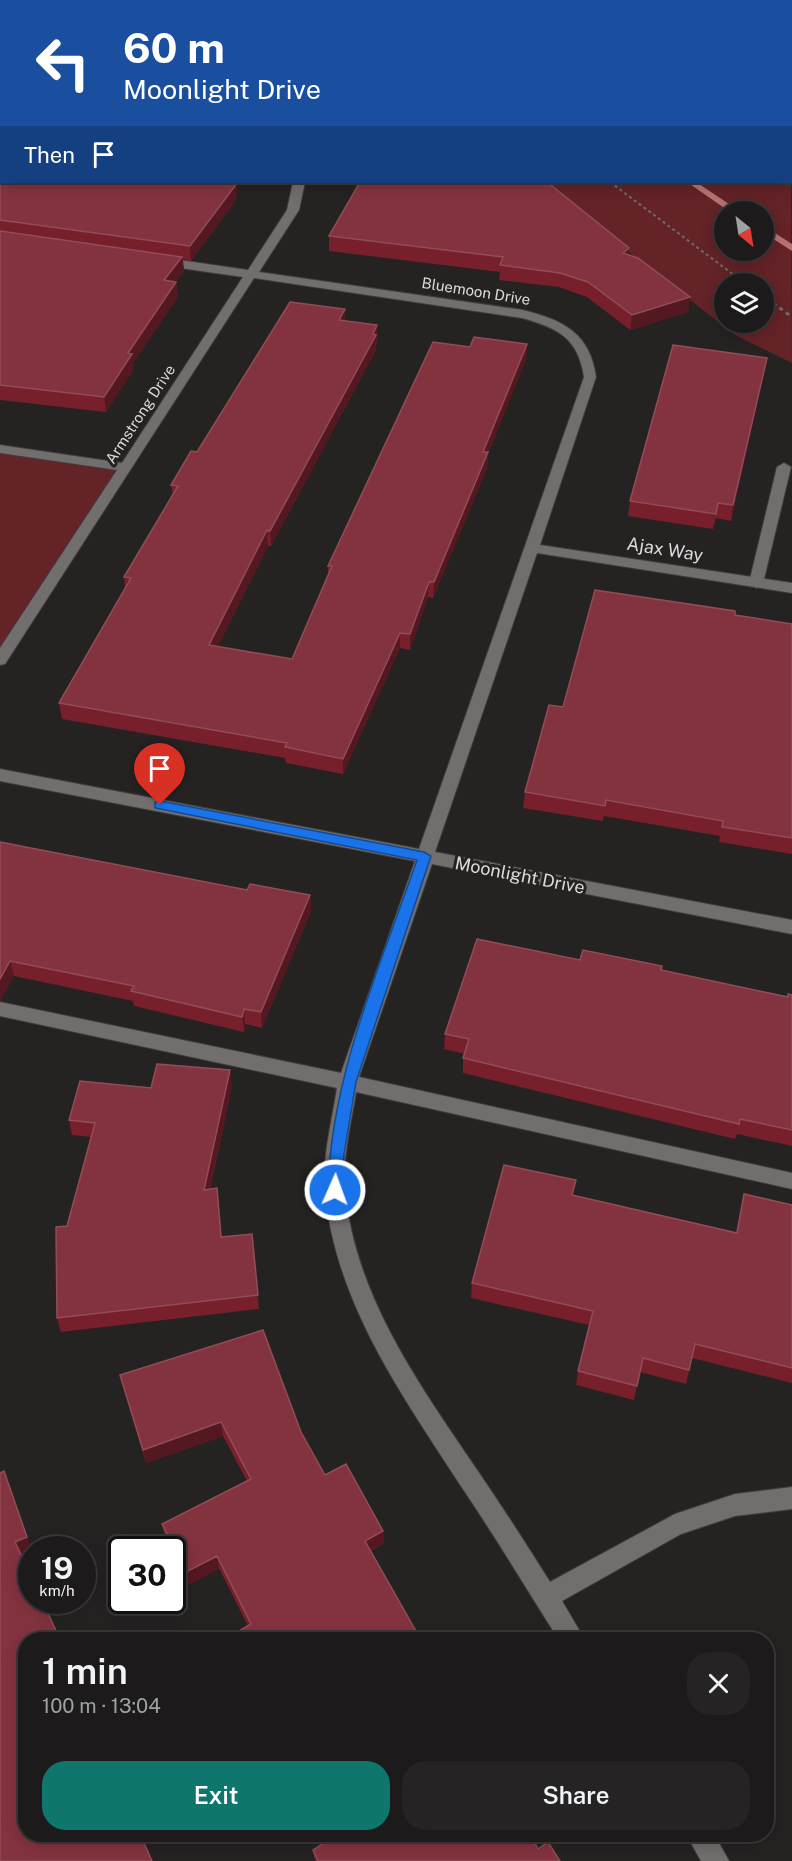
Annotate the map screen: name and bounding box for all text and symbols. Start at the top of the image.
text: 60 m [123,23,225,72]
icon: left [24,24,102,102]
text: Moonlight Drive [123,73,321,105]
icon: arrive [87,138,120,171]
text: Then [24,142,75,168]
north arrow [714,201,774,261]
map controls [714,201,774,333]
button: layers [714,273,774,333]
street label: Bluemoon Drive [420,274,532,308]
street label: Armstrong Drive [102,361,178,467]
street label: Ajax Way [625,533,705,565]
pin [134,743,185,805]
icon: arrive [143,752,176,785]
street label: Moonlight Drive [453,852,587,898]
position arrow [303,1158,367,1222]
speed limit sign: 30 [108,1536,186,1614]
text: 19 [41,1550,73,1586]
text: km/h [39,1582,75,1599]
text: 1 min [42,1650,128,1692]
button: close [687,1652,750,1715]
text: 100 m · 13:04 [42,1694,161,1718]
button: Exit [42,1761,390,1830]
button: Share [402,1761,750,1830]

